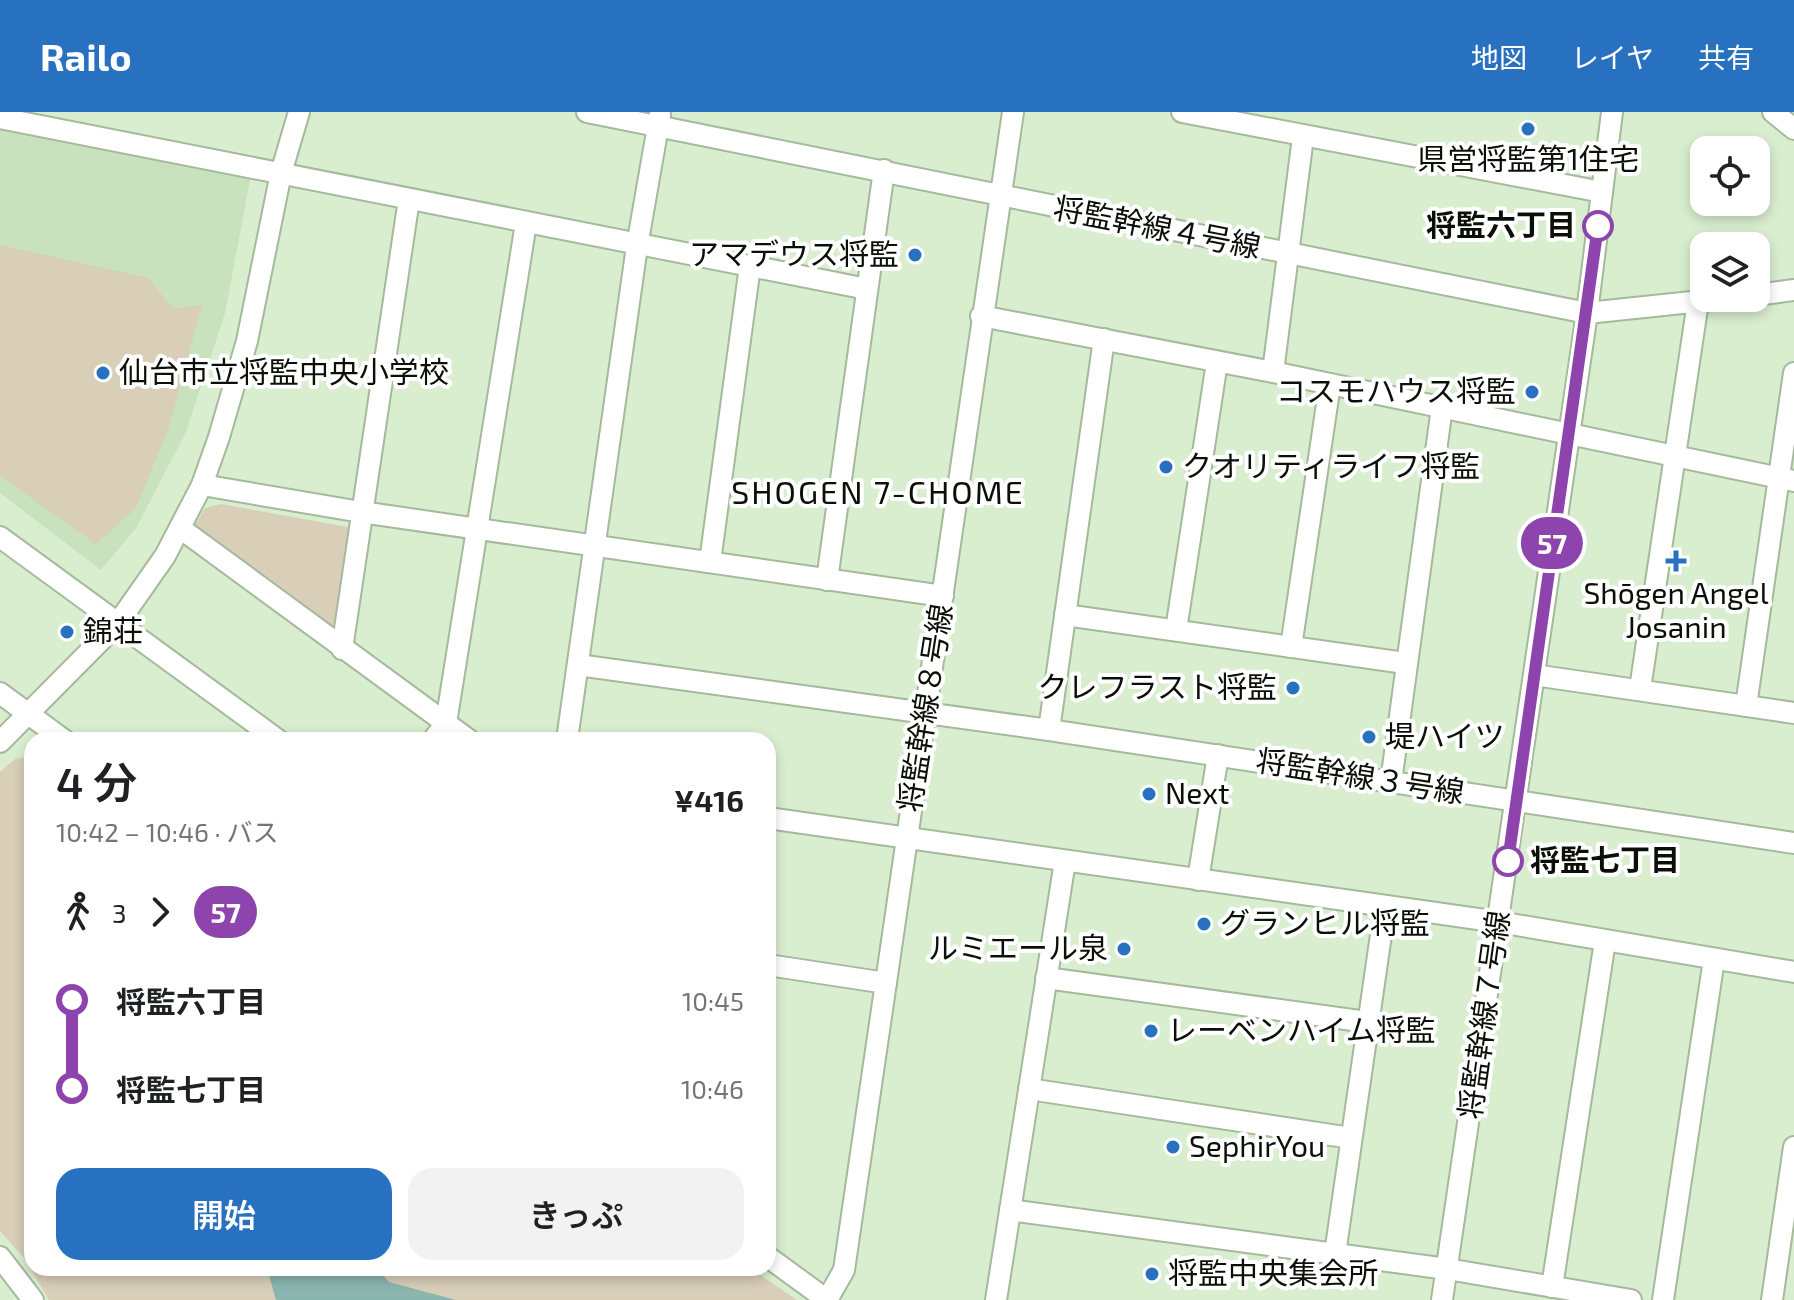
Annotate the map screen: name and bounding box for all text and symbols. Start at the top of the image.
text: Railo [40,33,132,79]
text: 地図 [1471,40,1527,74]
text: レイヤ [1571,40,1654,74]
text: 共有 [1698,40,1754,74]
marker: 県営将監第1住宅 [1519,120,1537,138]
map controls [1690,136,1770,312]
button: locate [1690,136,1770,216]
place label: 県営将監第1住宅 [1417,140,1639,176]
street label: 将監幹線４号線 [1051,188,1264,264]
place label: 将監六丁目 [1426,206,1576,242]
marker: 将監六丁目 [1583,211,1613,241]
button: layers [1690,232,1770,312]
place label: アマデウス将監 [689,235,899,271]
marker: アマデウス将監 [906,246,924,264]
place label: 仙台市立将監中央小学校 [119,353,449,389]
marker: 仙台市立将監中央小学校 [94,364,112,382]
place label: コスモハウス将監 [1276,372,1516,408]
marker: コスモハウス将監 [1523,383,1541,401]
place label: クオリティライフ将監 [1182,447,1480,483]
marker: クオリティライフ将監 [1157,458,1175,476]
district label: SHOGEN 7-CHOME [731,472,1025,510]
line badge: 57 [1516,517,1588,569]
text: 57 [1537,526,1567,560]
marker: Shōgen Angel Josanin [1665,550,1687,572]
place label: Shōgen Angel Josanin [1583,574,1769,644]
street label: 将監幹線８号線 [890,601,958,814]
place label: 錦荘 [83,612,143,648]
marker: 錦荘 [58,623,76,641]
place label: クレフラスト将監 [1038,668,1277,704]
marker: クレフラスト将監 [1284,679,1302,697]
place label: 堤ハイツ [1385,717,1504,753]
marker: 堤ハイツ [1360,728,1378,746]
street label: 将監幹線３号線 [1254,741,1467,809]
text: 4 分 [56,755,137,808]
place label: Next [1165,774,1230,810]
text: ¥416 [674,782,744,818]
marker: Next [1140,785,1158,803]
text: 10:42 – 10:46 · バス [56,816,279,847]
place label: 将監七丁目 [1530,841,1680,877]
marker: 将監七丁目 [1493,846,1523,876]
icon: walk [56,890,100,934]
icon: forward [138,890,182,934]
text: 57 [210,895,241,929]
text: 3 [112,897,126,928]
place label: グランヒル将監 [1220,904,1430,940]
street label: 将監幹線７号線 [1451,908,1515,1121]
marker: グランヒル将監 [1195,915,1213,933]
place label: ルミエール泉 [928,929,1108,965]
marker: ルミエール泉 [1115,940,1133,958]
text: 将監六丁目 [116,983,266,1019]
text: 10:45 [682,985,744,1016]
place label: レーベンハイム将監 [1167,1011,1436,1047]
marker: レーベンハイム将監 [1142,1022,1160,1040]
text: 将監七丁目 [116,1071,266,1107]
text: 10:46 [681,1073,744,1104]
place label: SephirYou [1189,1127,1325,1163]
marker: SephirYou [1164,1138,1182,1156]
button: 開始 [56,1168,392,1260]
button: きっぷ [408,1168,744,1260]
place label: 将監中央集会所 [1168,1254,1378,1290]
marker: 将監中央集会所 [1143,1265,1161,1283]

